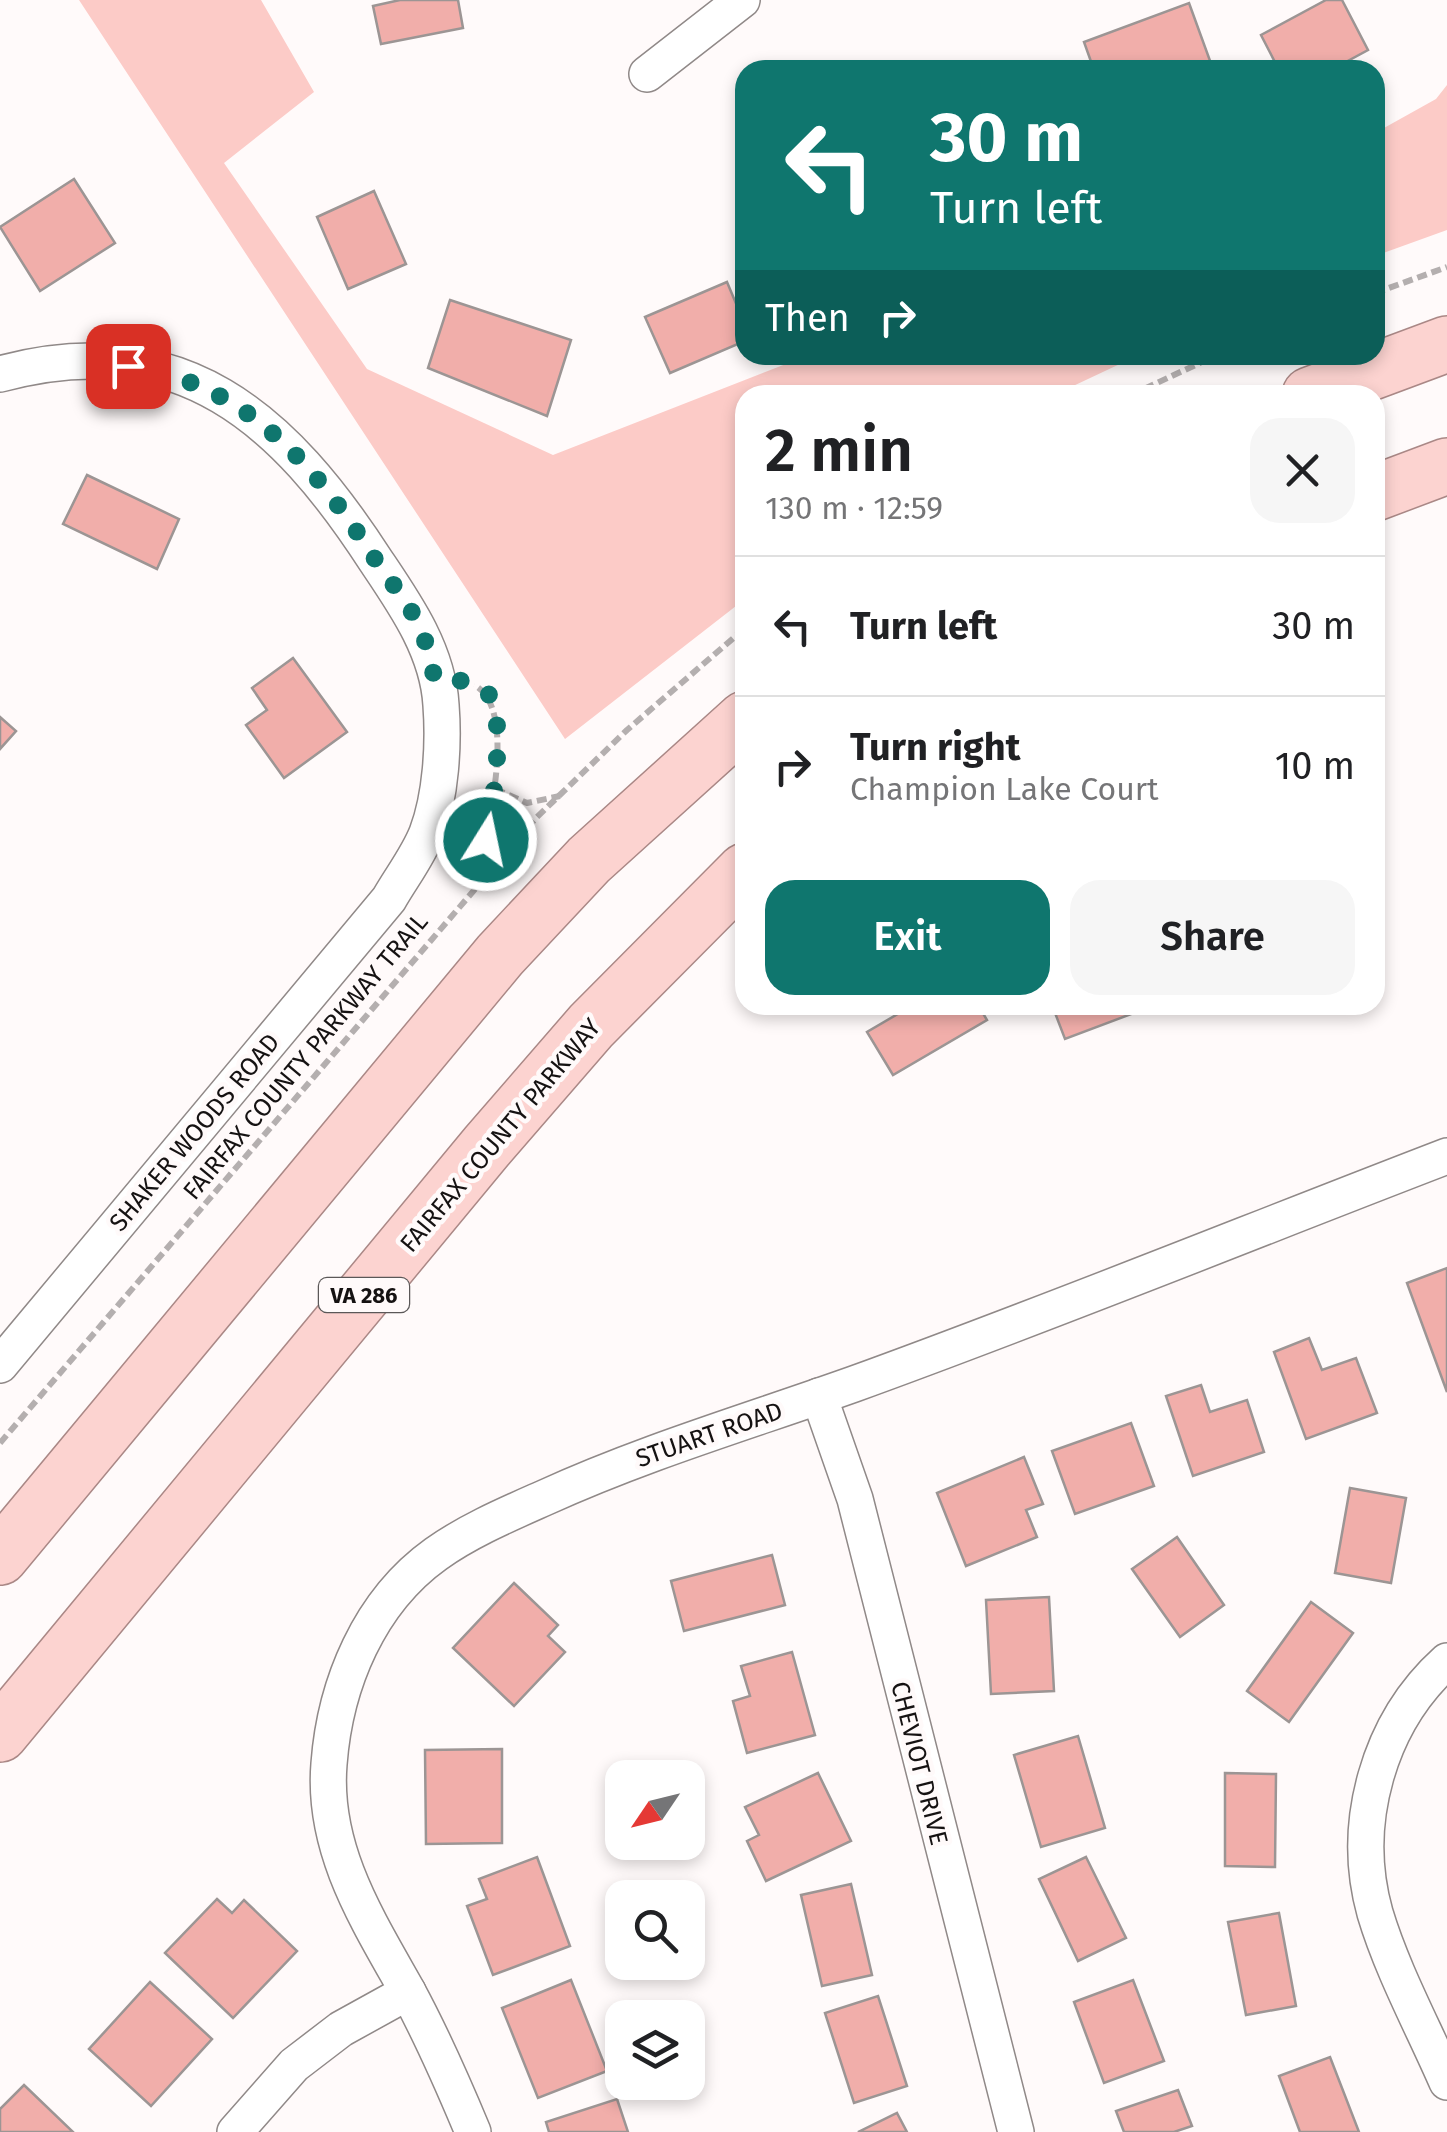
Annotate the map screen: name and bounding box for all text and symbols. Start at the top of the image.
text: 30 m [930,96,1083,180]
icon: left [765,100,895,230]
text: Turn left [930,181,1102,235]
icon: right [870,290,925,345]
text: Then [765,295,850,341]
pin [86,324,171,409]
icon: arrive [101,339,156,394]
text: 2 min [765,415,913,487]
button: close [1250,418,1355,523]
text: 130 m · 12:59 [765,489,943,527]
icon: left [765,599,820,654]
text: Turn left [850,603,997,649]
text: 30 m [1272,603,1355,649]
text: Turn right [850,724,1020,770]
icon: right [765,739,820,794]
text: 10 m [1275,743,1355,789]
text: Champion Lake Court [850,770,1159,808]
position arrow [434,788,538,892]
button: Exit [765,880,1050,995]
button: Share [1070,880,1355,995]
street label: FAIRFAX COUNTY PARKWAY TRAIL [177,907,434,1206]
street label: FAIRFAX COUNTY PARKWAY [394,1013,607,1259]
street label: SHAKER WOODS ROAD [103,1028,286,1238]
road number: VA 286 [319,1278,409,1312]
street label: STUART ROAD [632,1396,787,1474]
street label: CHEVIOT DRIVE [884,1678,954,1848]
north arrow [605,1760,705,1860]
map controls [605,1760,705,2100]
button: search [605,1880,705,1980]
button: layers [605,2000,705,2100]

